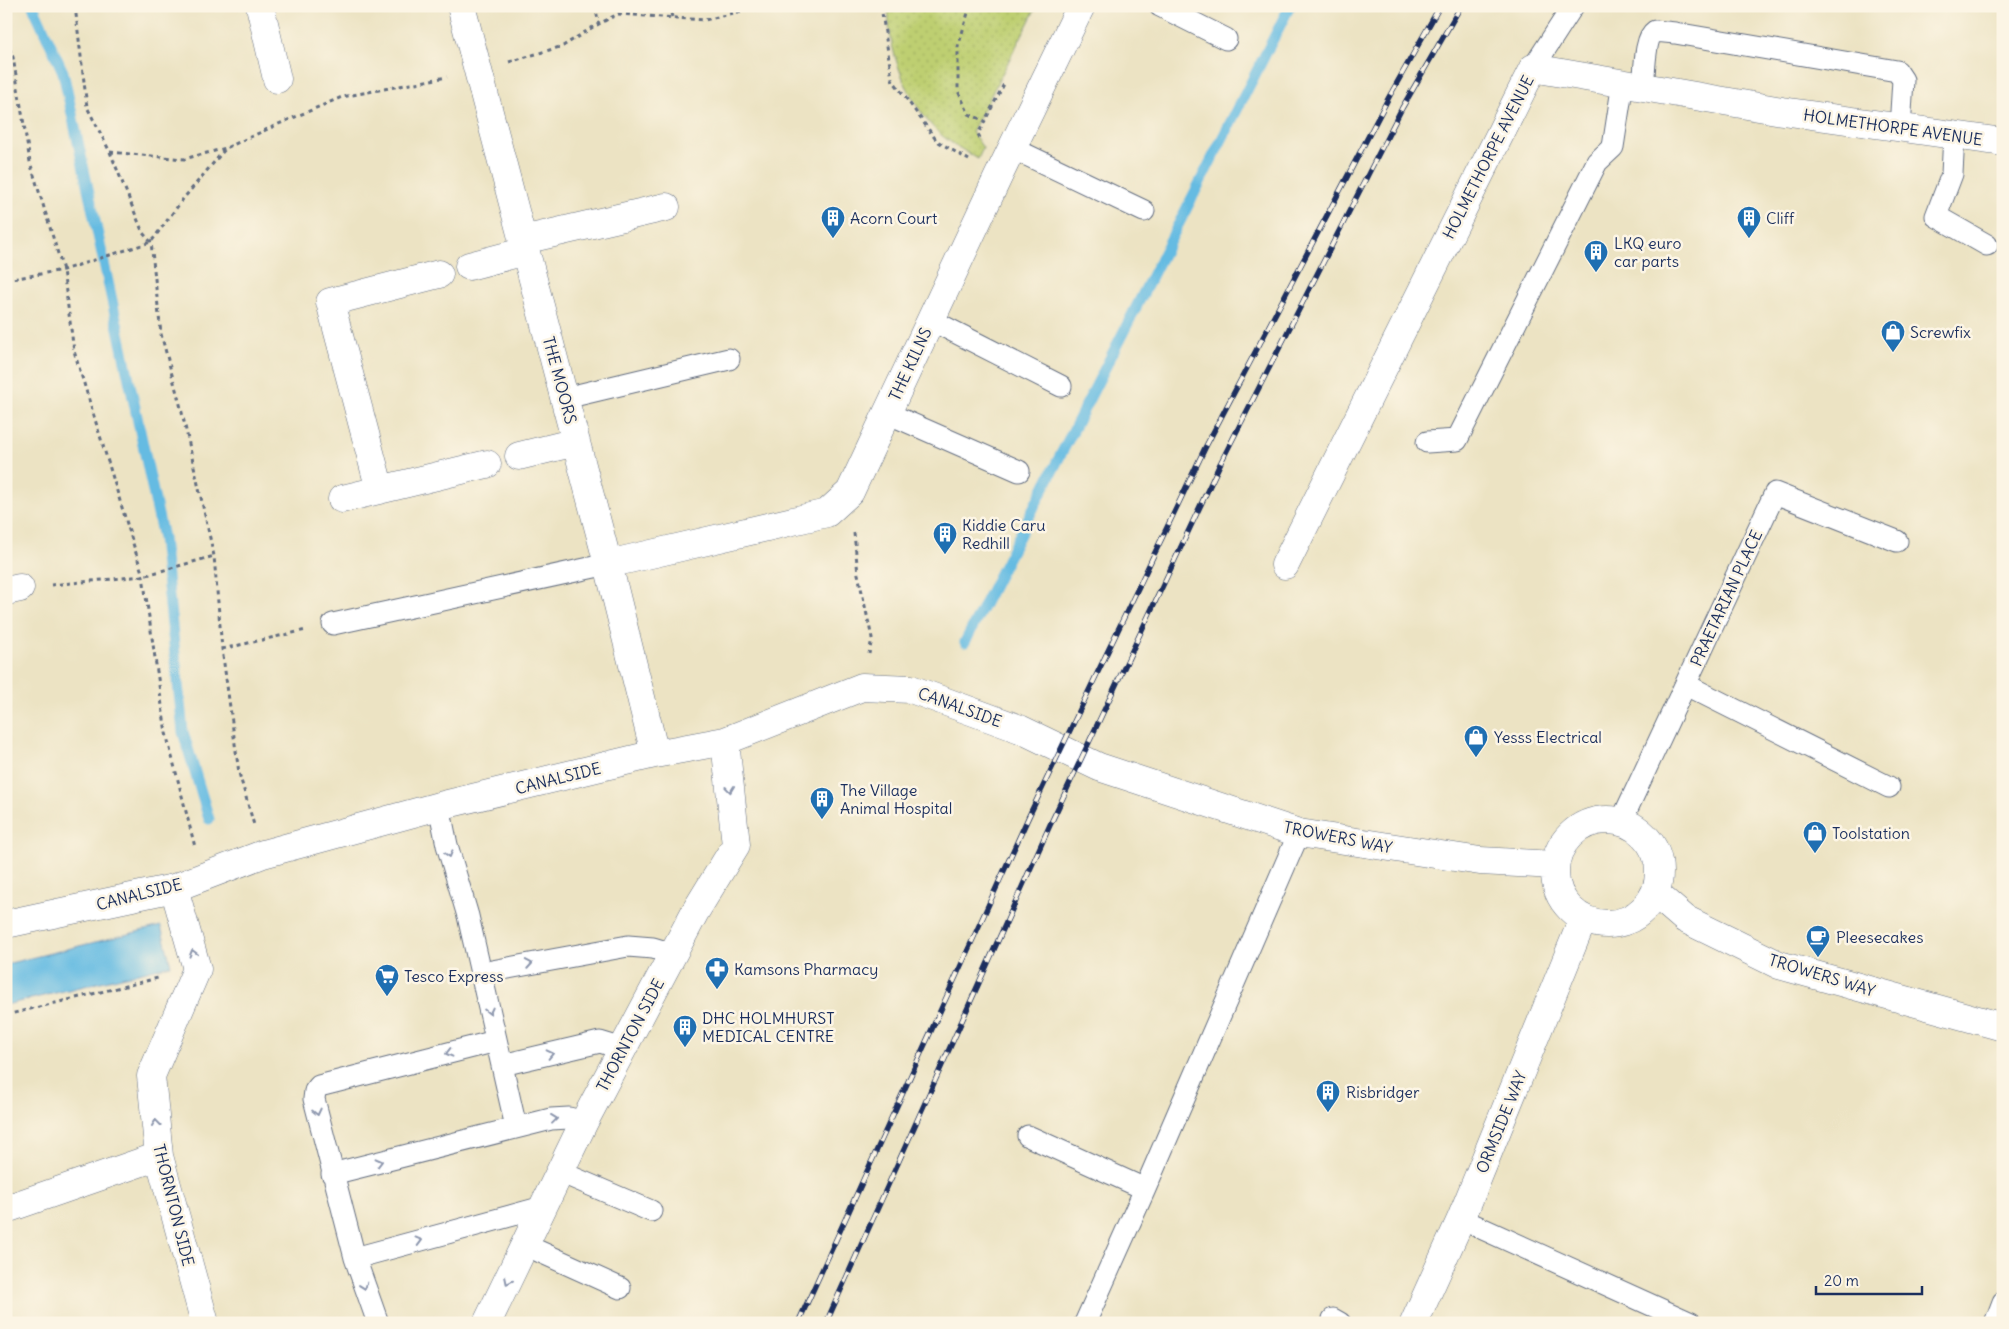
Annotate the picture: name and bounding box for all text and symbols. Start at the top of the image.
street label: HOLMETHORPE AVENUE [1438,72,1538,242]
street label: HOLMETHORPE AVENUE [1802,105,1984,149]
building icon: Acorn Court [820,205,846,239]
building icon: Cliff [1736,205,1762,239]
place label: Acorn Court [850,208,938,228]
place label: Cliff [1766,208,1795,228]
place label: LKQ euro car parts [1614,233,1681,271]
building icon: LKQ euro car parts [1583,239,1609,273]
shop icon: Screwfix [1880,319,1906,353]
place label: Screwfix [1910,322,1971,342]
street label: THE KILNS [884,324,936,404]
street label: THE MOORS [539,334,581,426]
place label: Kiddie Caru Redhill [962,515,1046,553]
building icon: Kiddie Caru Redhill [932,521,958,555]
street label: PRAETARIAN PLACE [1686,527,1766,669]
street label: CANALSIDE [915,683,1005,731]
shop icon: Yesss Electrical [1463,724,1489,758]
place label: Yesss Electrical [1494,727,1602,747]
street label: CANALSIDE [513,758,603,798]
place label: The Village Animal Hospital [840,780,952,818]
one-way arrow [724,786,735,794]
building icon: The Village Animal Hospital [809,786,835,820]
street label: TROWERS WAY [1282,817,1394,857]
shop icon: Toolstation [1802,820,1828,854]
place label: Toolstation [1832,823,1910,843]
one-way arrow [444,849,454,857]
street label: CANALSIDE [94,874,184,914]
cafe icon: Pleesecakes [1805,924,1831,958]
place label: Pleesecakes [1836,927,1923,947]
street label: TROWERS WAY [1766,949,1878,1001]
one-way arrow [188,950,198,958]
pharmacy icon: Kamsons Pharmacy [704,956,730,990]
place label: Kamsons Pharmacy [734,959,878,979]
one-way arrow [524,960,533,970]
supermarket icon: Tesco Express [374,963,400,997]
place label: Tesco Express [404,966,503,986]
street label: THORNTON SIDE [592,975,668,1095]
one-way arrow [483,1006,494,1015]
place label: DHC HOLMHURST MEDICAL CENTRE [702,1008,835,1046]
building icon: DHC HOLMHURST MEDICAL CENTRE [672,1014,698,1048]
one-way arrow [445,1047,454,1058]
one-way arrow [545,1049,554,1060]
street label: ORMSIDE WAY [1471,1068,1531,1176]
building icon: Risbridger [1315,1079,1341,1113]
place label: Risbridger [1346,1082,1420,1102]
one-way arrow [311,1108,322,1117]
one-way arrow [550,1114,558,1125]
one-way arrow [151,1119,162,1127]
street label: THORNTON SIDE [149,1142,199,1268]
one-way arrow [375,1157,384,1168]
one-way arrow [414,1236,423,1247]
scale bar [1816,1264,1923,1296]
text: 20 m [1824,1271,1859,1290]
one-way arrow [504,1275,514,1284]
one-way arrow [358,1281,368,1290]

